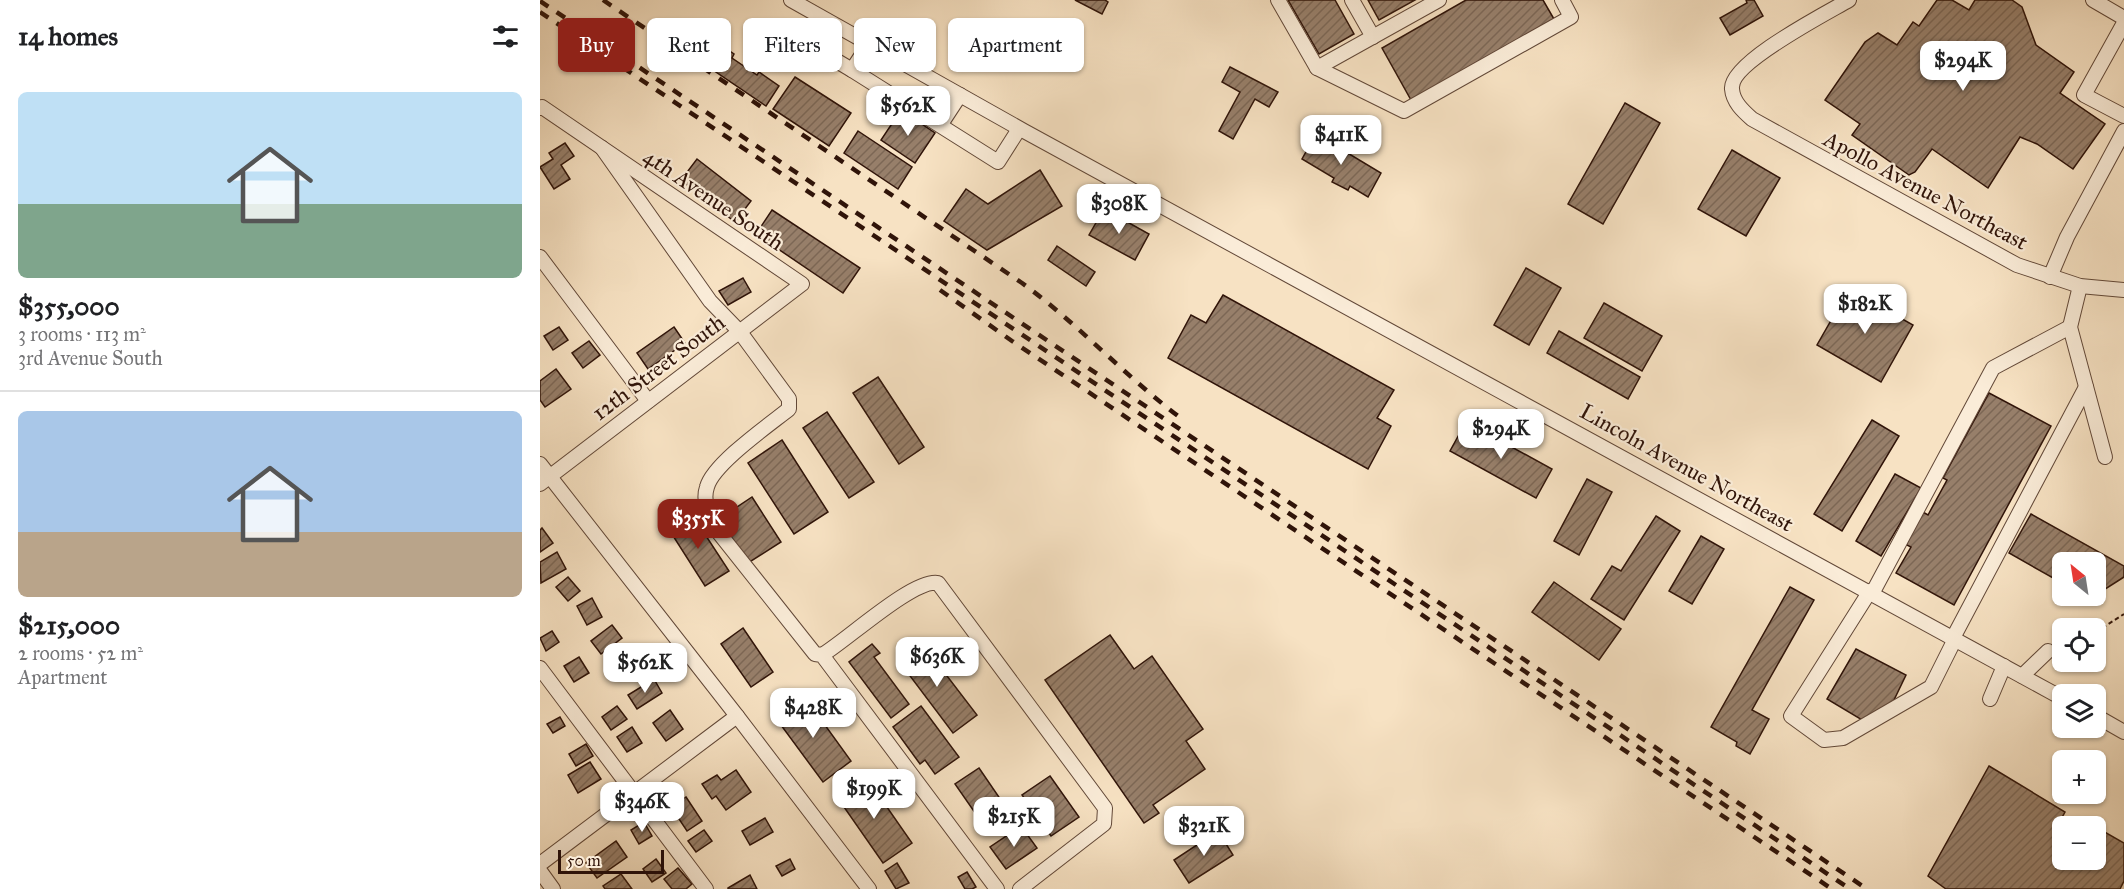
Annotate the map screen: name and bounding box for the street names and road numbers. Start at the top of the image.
street label: Apollo Avenue Northeast [1818,125,2033,256]
street label: 4th Avenue South [638,143,789,256]
street label: 12th Street South [587,309,730,426]
street label: Lincoln Avenue Northeast [1575,397,1798,538]

